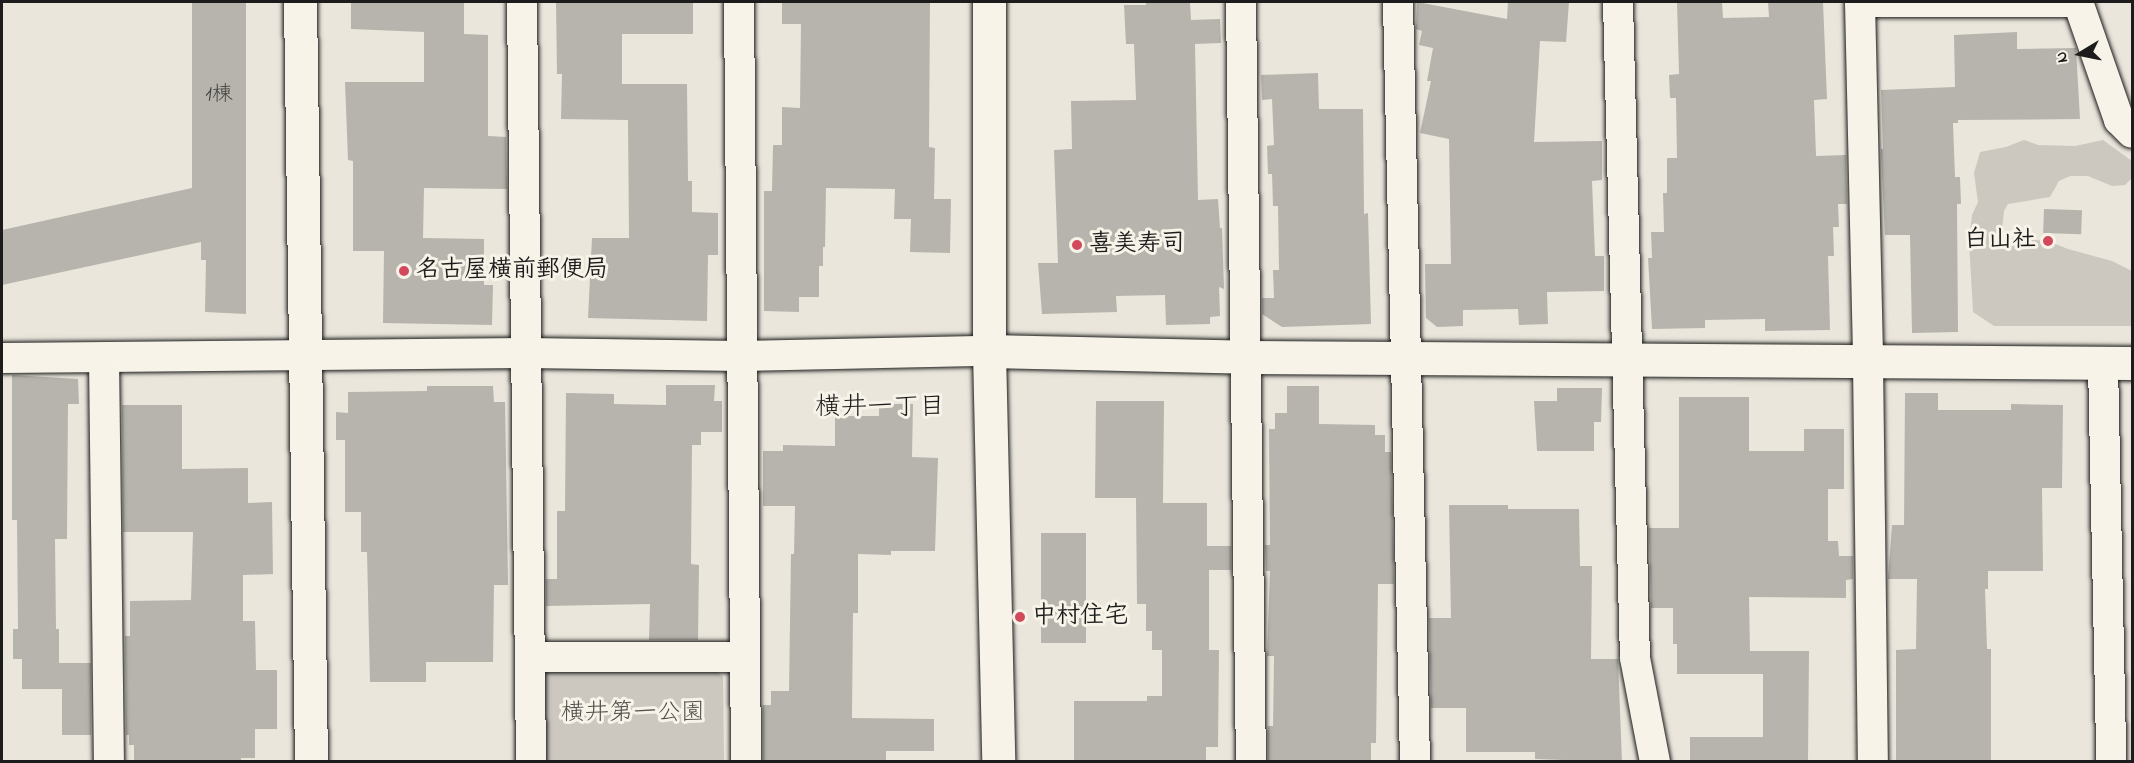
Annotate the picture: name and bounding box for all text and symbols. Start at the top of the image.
north arrow [2050,24,2110,84]
text: N [2050,50,2075,65]
house number: 1棟 [205,82,233,108]
place label: 白山社 [1964,227,2036,255]
place label: 喜美寿司 [1089,231,1185,259]
marker: 白山社 [2041,234,2055,248]
marker: 喜美寿司 [1070,238,1084,252]
place label: 名古屋横前郵便局 [416,257,608,285]
marker: 名古屋横前郵便局 [397,264,411,278]
district label: 横井一丁目 [815,393,945,425]
place label: 中村住宅 [1032,603,1128,631]
marker: 中村住宅 [1013,610,1027,624]
park label: 横井第一公園 [561,700,705,728]

